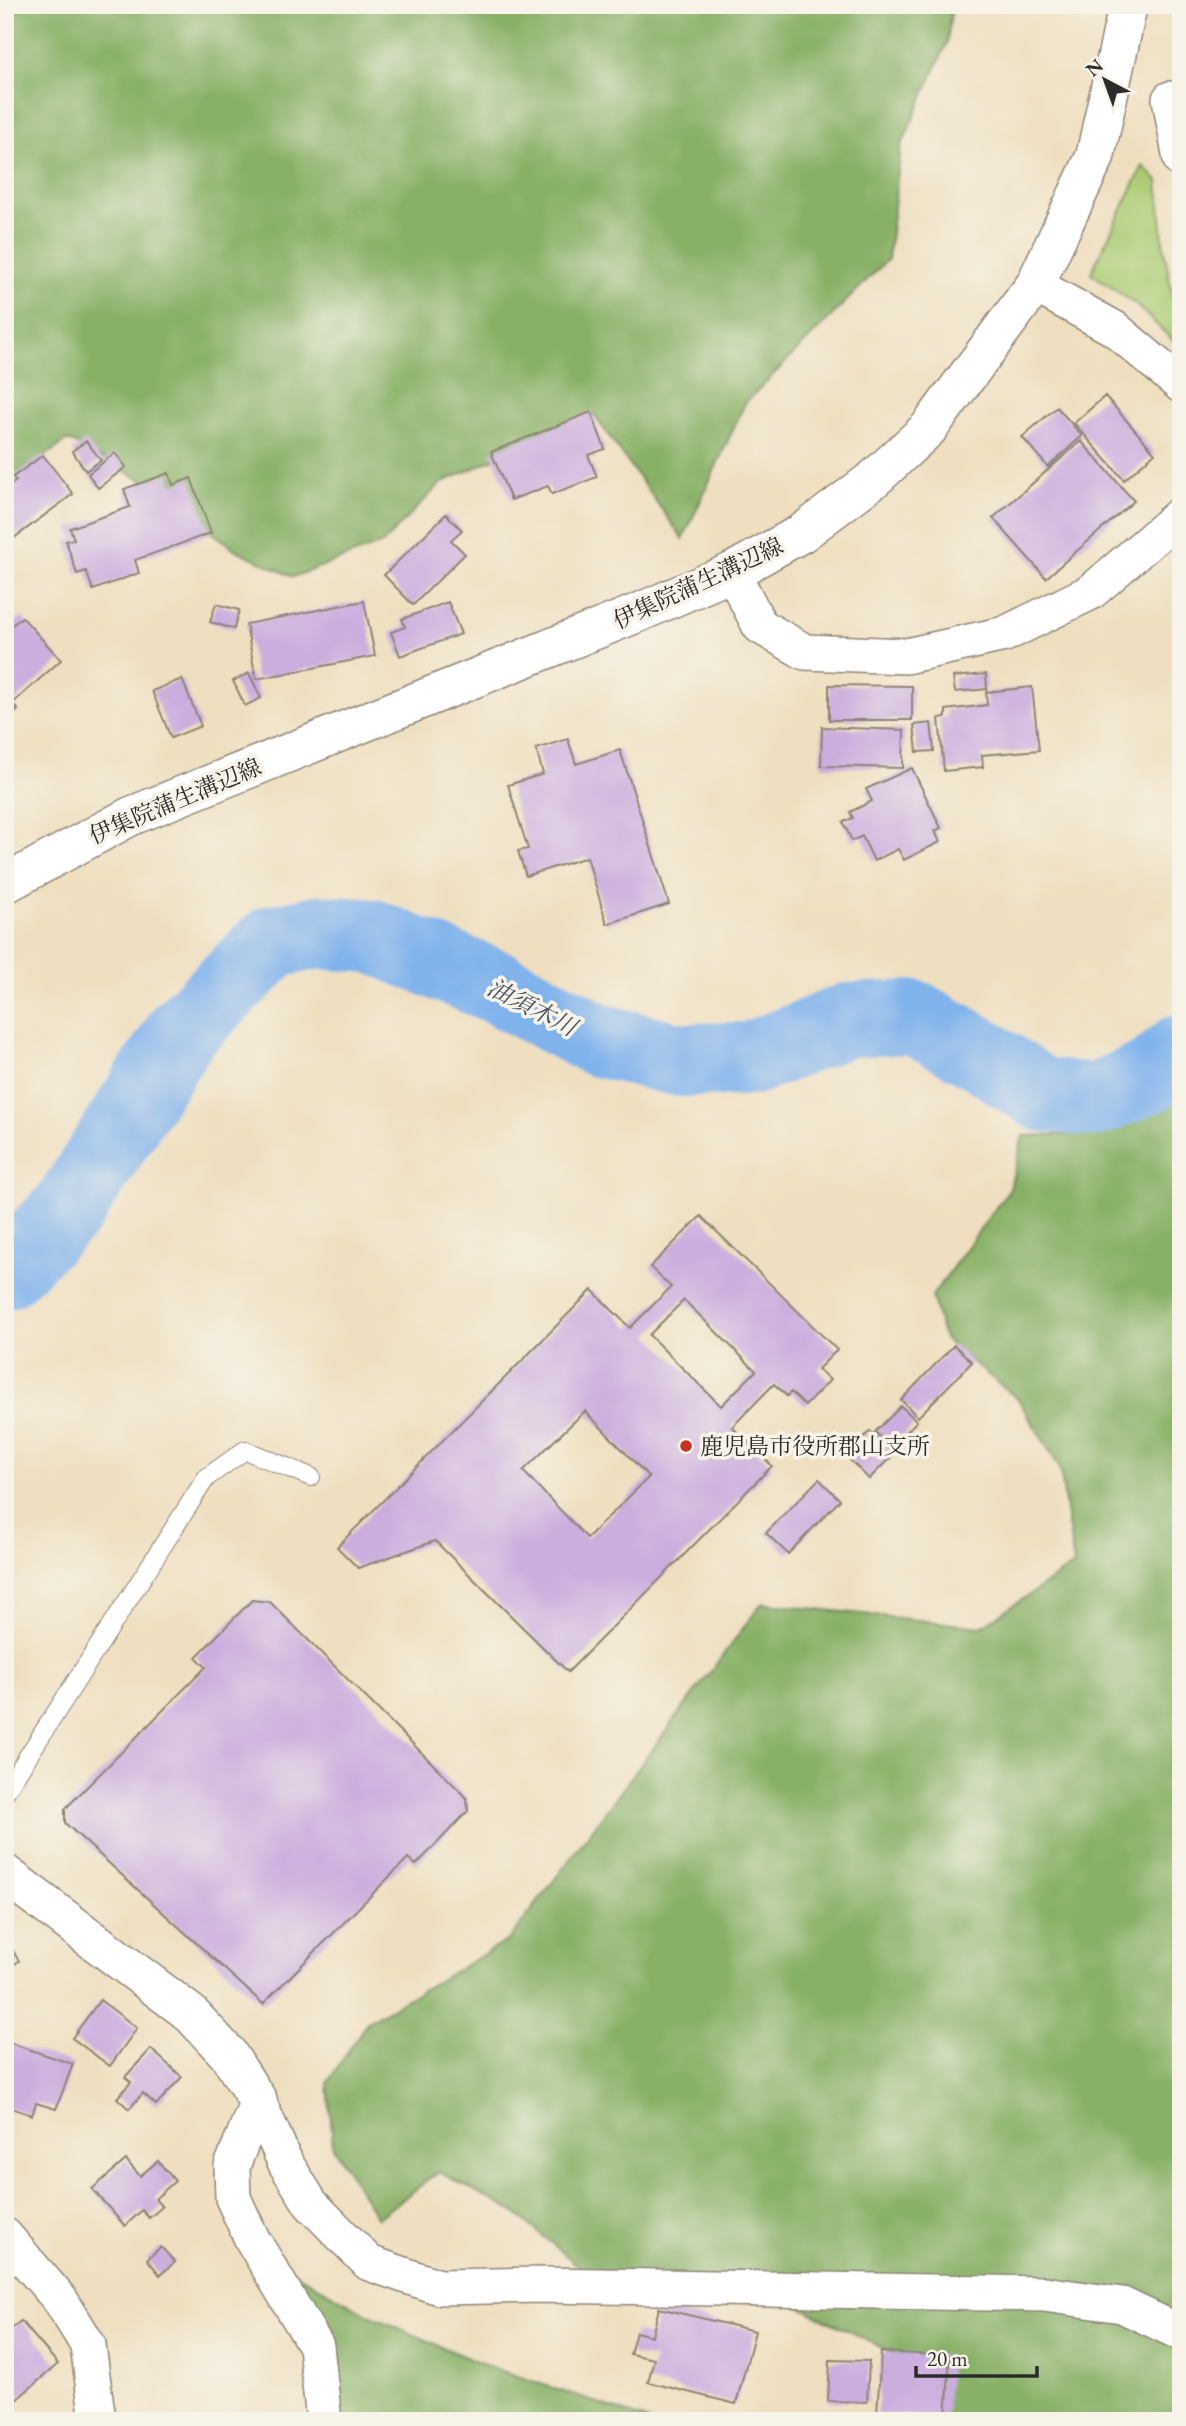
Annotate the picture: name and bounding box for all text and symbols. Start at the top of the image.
north arrow [1070,46,1140,116]
text: N [1080,53,1109,82]
street label: 伊集院蒲生溝辺線 [608,531,788,635]
street label: 伊集院蒲生溝辺線 [84,751,266,851]
water label: 油須木川 [482,971,584,1044]
place label: 鹿児島市役所郡山支所 [700,1431,930,1461]
marker: 鹿児島市役所郡山支所 [678,1438,694,1454]
scale bar [916,2335,1037,2379]
text: 20 m [927,2345,968,2372]

